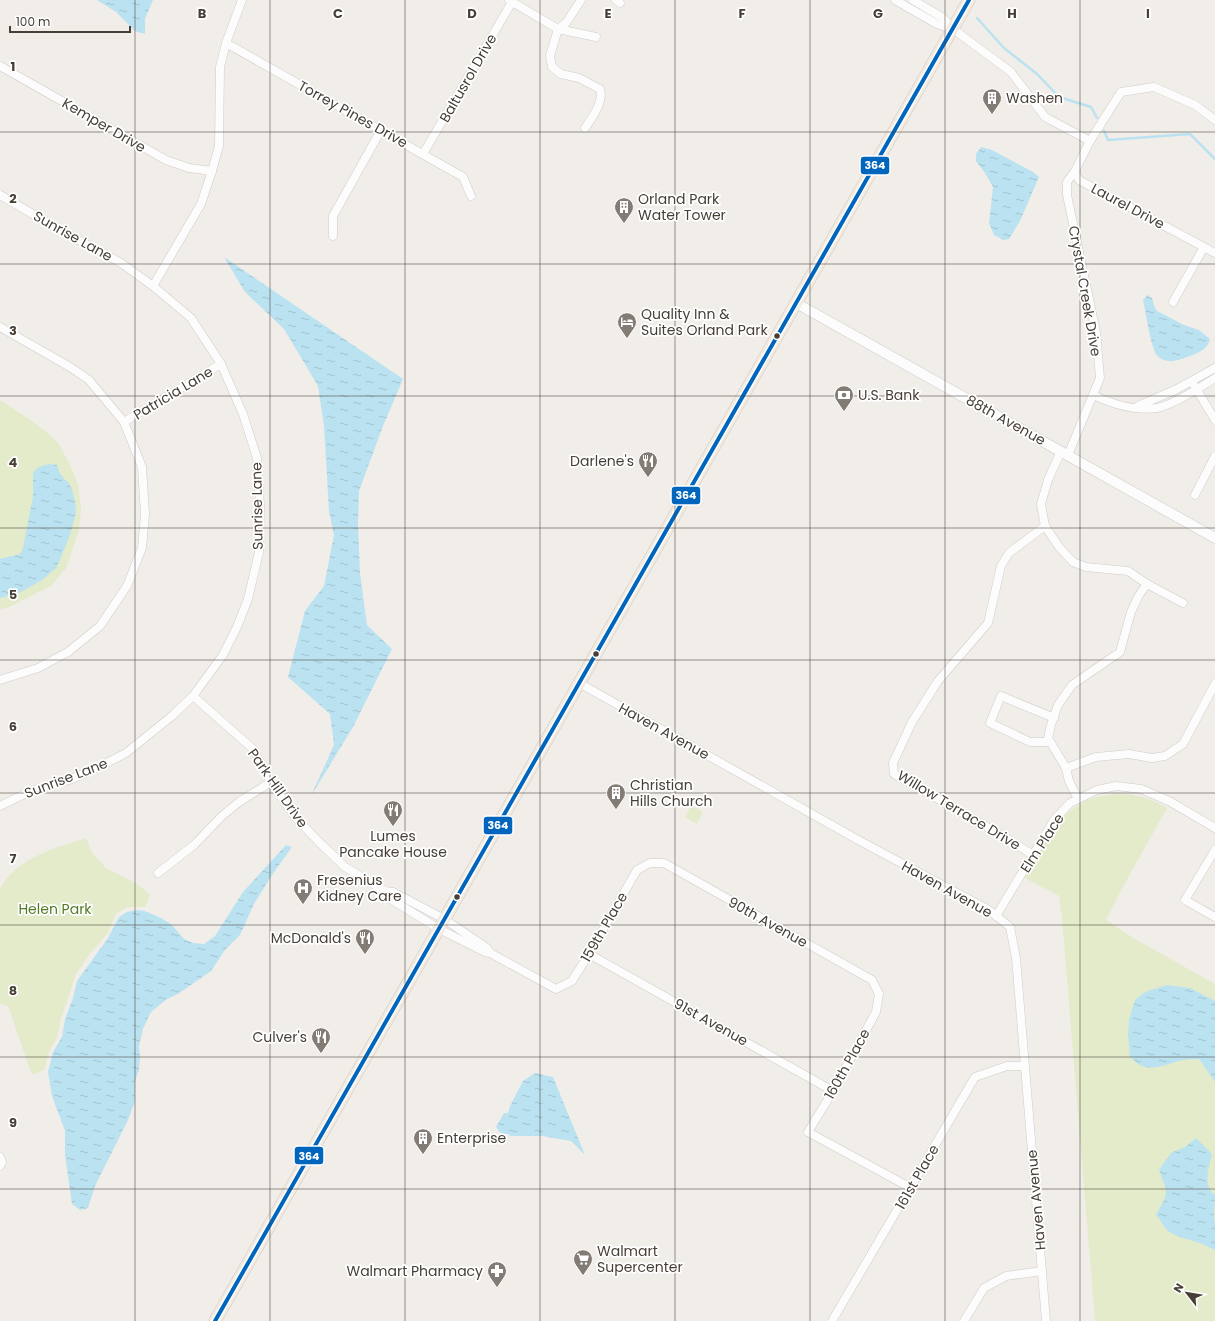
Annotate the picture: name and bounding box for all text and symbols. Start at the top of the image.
text: B [198,4,207,23]
text: C [333,4,343,23]
text: D [467,4,477,23]
text: E [604,4,612,23]
text: F [738,4,746,23]
text: G [873,4,883,23]
text: H [1007,4,1017,23]
text: I [1146,4,1150,23]
scale bar [10,8,130,34]
text: 100 m [16,13,50,30]
street label: Baltusrol Drive [435,30,502,126]
text: 1 [11,57,15,76]
street label: Torrey Pines Drive [295,76,412,153]
building icon: Washen [981,87,1003,115]
place label: Washen [1006,88,1063,108]
street label: Kemper Drive [58,93,150,157]
line badge: 364 [860,156,890,175]
text: 364 [864,157,886,173]
street label: Laurel Drive [1088,178,1169,234]
text: 2 [9,189,17,208]
place label: Orland Park Water Tower [638,189,726,225]
building icon: Orland Park Water Tower [613,196,635,224]
street label: Sunrise Lane [30,206,116,266]
street label: Crystal Creek Drive [1064,224,1106,358]
place label: Quality Inn & Suites Orland Park [641,304,769,340]
hotel icon: Quality Inn & Suites Orland Park [616,311,638,339]
text: 3 [9,321,17,340]
unlabelled marker [772,331,782,341]
street label: Patricia Lane [129,361,217,425]
bank icon: U.S. Bank [833,384,855,412]
place label: U.S. Bank [858,385,920,405]
street label: 88th Avenue [963,390,1050,450]
restaurant icon: Darlene's [637,450,659,478]
place label: Darlene's [570,451,634,471]
text: 4 [9,453,18,472]
street label: Sunrise Lane [246,462,268,550]
line badge: 364 [671,486,701,505]
text: 364 [675,487,697,503]
text: 5 [9,585,17,604]
unlabelled marker [591,649,601,659]
street label: Haven Avenue [615,698,713,764]
text: 6 [9,717,17,736]
street label: Park Hill Drive [243,744,313,832]
street label: Sunrise Lane [21,753,111,803]
street label: Willow Terrace Drive [894,765,1025,855]
place label: Christian Hills Church [630,775,712,811]
building icon: Christian Hills Church [605,782,627,810]
restaurant icon: Lumes Pancake House [382,799,404,827]
street label: Elm Place [1015,809,1069,877]
line badge: 364 [483,816,513,835]
text: 364 [487,817,509,833]
place label: Lumes Pancake House [339,826,447,862]
text: 7 [10,849,17,868]
street label: Haven Avenue [898,856,996,922]
place label: Fresenius Kidney Care [317,870,402,906]
hospital icon: Fresenius Kidney Care [292,877,314,905]
street label: 159th Place [576,888,632,966]
unlabelled marker [452,892,462,902]
street label: 90th Avenue [725,892,812,952]
park label: Helen Park [18,899,92,919]
restaurant icon: McDonald's [354,927,376,955]
place label: McDonald's [271,928,351,948]
text: 8 [9,981,17,1000]
street label: 91st Avenue [670,993,752,1051]
street label: 160th Place [819,1025,875,1103]
restaurant icon: Culver's [310,1026,332,1054]
place label: Culver's [252,1027,307,1047]
text: 9 [9,1113,17,1132]
building icon: Enterprise [412,1127,434,1155]
place label: Enterprise [437,1128,507,1148]
street label: 161st Place [890,1140,944,1213]
line badge: 364 [294,1146,324,1165]
text: 364 [298,1148,320,1164]
street label: Haven Avenue [1022,1149,1050,1251]
place label: Walmart Supercenter [597,1241,683,1277]
supermarket icon: Walmart Supercenter [572,1248,594,1276]
pharmacy icon: Walmart Pharmacy [486,1260,508,1288]
place label: Walmart Pharmacy [346,1261,483,1281]
north arrow [1167,1273,1207,1313]
text: N [1169,1280,1187,1296]

